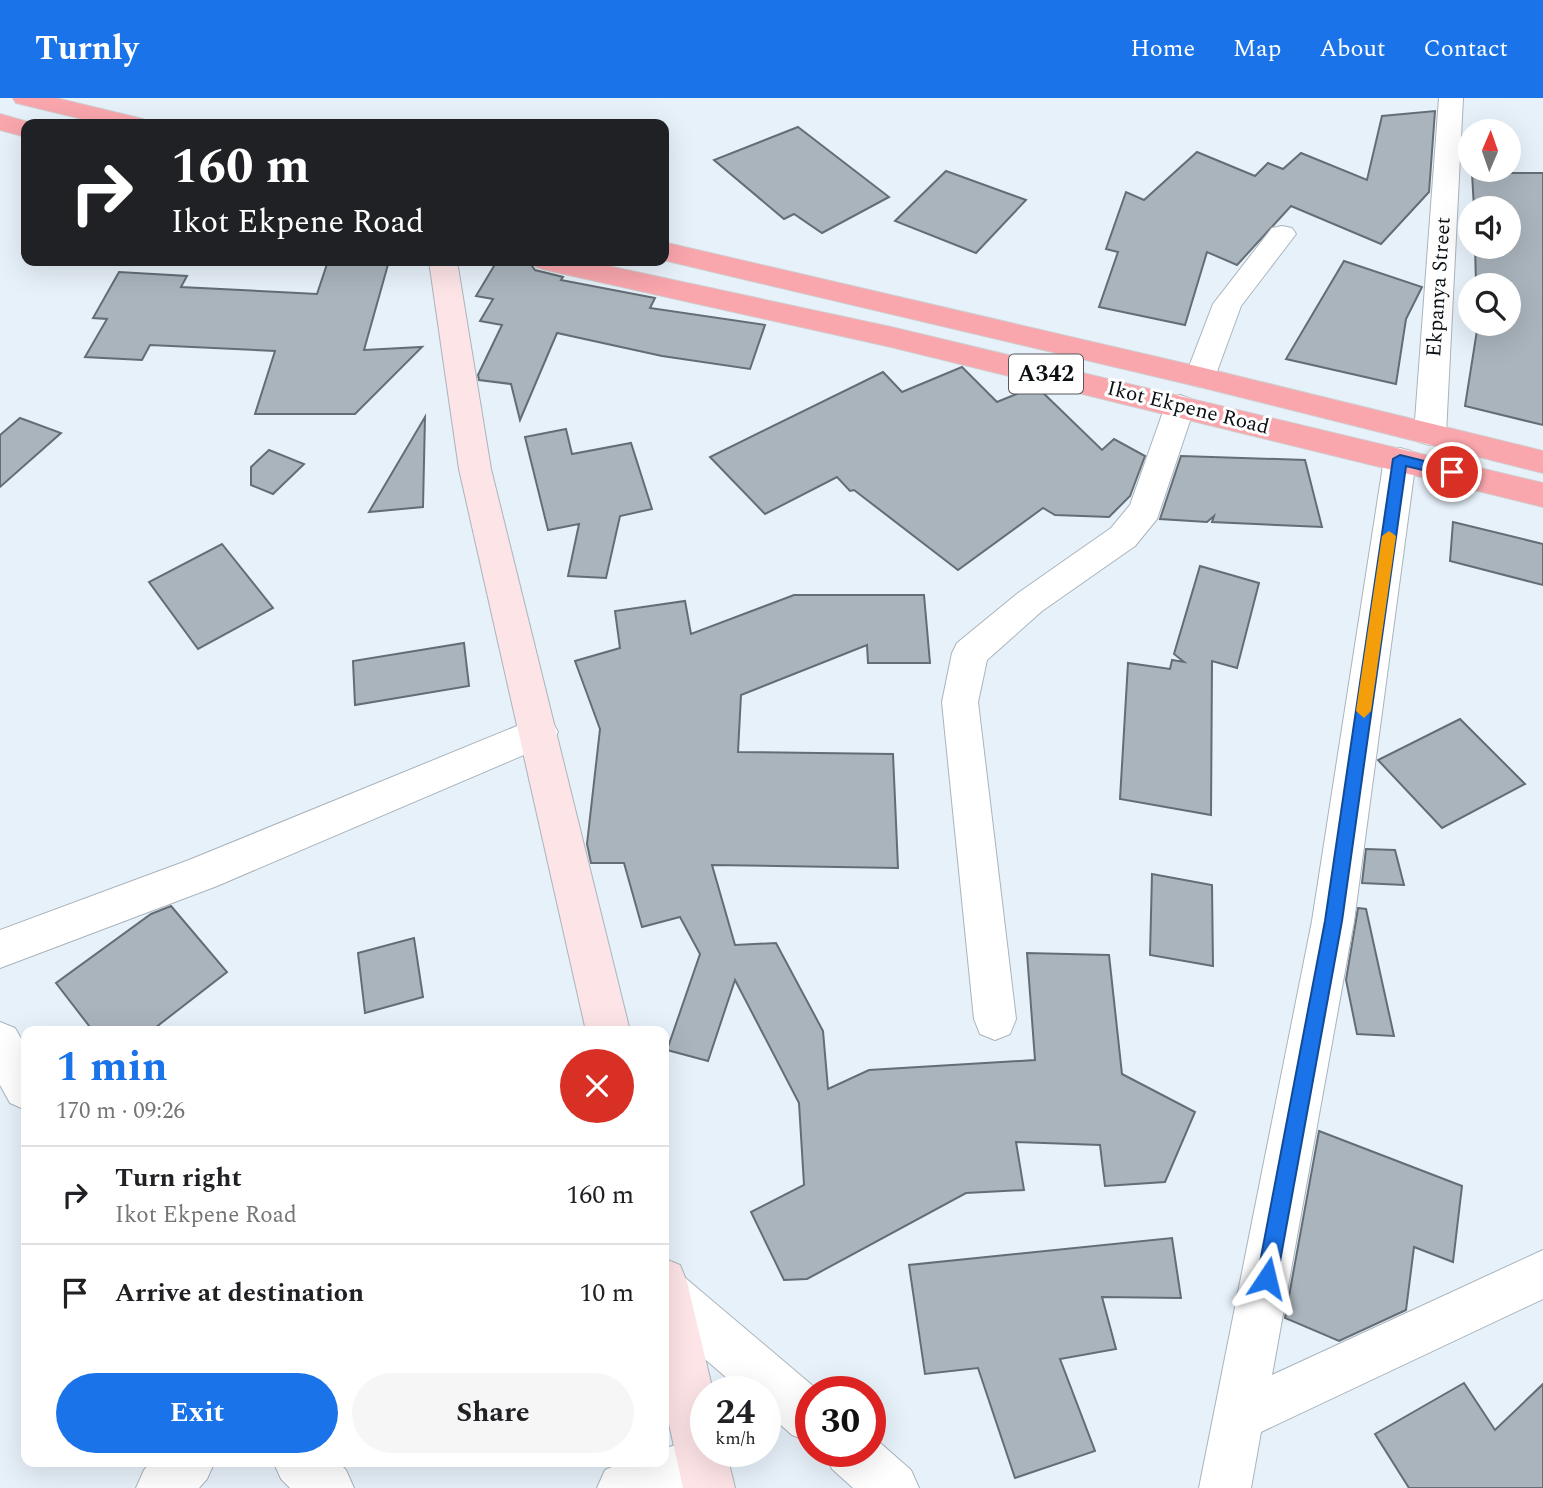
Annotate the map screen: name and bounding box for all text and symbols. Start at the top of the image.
text: Turnly [35,24,138,74]
text: Home [1130,31,1195,67]
text: Map [1233,31,1281,67]
text: About [1319,31,1385,67]
text: Contact [1423,31,1508,67]
north arrow [1458,119,1521,182]
map controls [1458,119,1521,336]
text: 160 m [171,130,310,205]
icon: right [56,147,147,238]
button: sound [1458,196,1521,259]
text: Ikot Ekpene Road [171,198,424,247]
street label: Ekpanya Street [1418,216,1460,358]
button: search [1458,273,1521,336]
road number: A342 [1009,354,1083,394]
street label: Ikot Ekpene Road [1104,372,1272,444]
pin [1422,442,1482,502]
icon: arrive [1433,453,1471,491]
text: 1 min [56,1036,168,1099]
button: close [560,1049,634,1123]
text: 170 m · 09:26 [56,1094,185,1129]
text: Turn right [115,1158,242,1198]
text: 160 m [566,1175,634,1215]
icon: right [56,1176,94,1214]
text: Ikot Ekpene Road [115,1198,297,1233]
position arrow [1230,1241,1304,1315]
text: Arrive at destination [115,1273,364,1313]
text: 10 m [579,1273,634,1313]
icon: arrive [56,1274,94,1312]
button: Exit [56,1373,338,1453]
button: Share [352,1373,634,1453]
speed limit sign: 30 [795,1376,886,1467]
text: 24 [716,1386,755,1439]
text: km/h [715,1425,756,1452]

